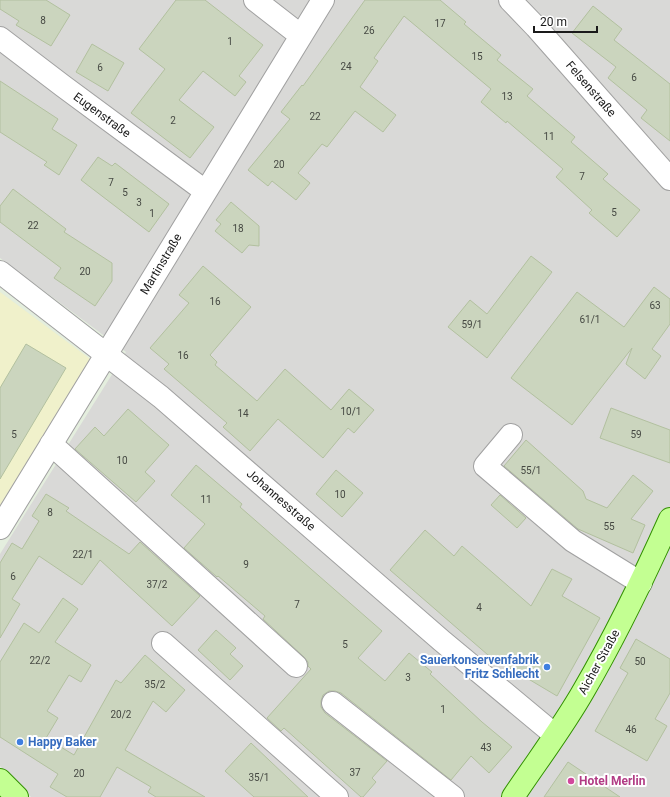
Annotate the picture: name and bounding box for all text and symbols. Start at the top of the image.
scale bar [534,8,597,34]
house number: 8 [40,15,46,26]
text: 20 m [540,15,567,29]
house number: 17 [434,18,446,29]
house number: 26 [363,25,375,36]
house number: 1 [227,36,233,47]
house number: 15 [471,51,483,62]
street label: Felsenstraße [563,58,619,120]
house number: 24 [340,61,352,72]
house number: 6 [97,62,103,73]
house number: 6 [631,72,637,83]
street label: Eugenstraße [71,90,133,140]
house number: 13 [501,91,513,102]
house number: 22 [309,111,321,122]
house number: 2 [170,115,176,126]
house number: 11 [543,131,555,142]
house number: 20 [273,159,285,170]
house number: 7 [579,171,585,182]
house number: 7 [108,177,114,188]
house number: 5 [122,187,128,198]
house number: 3 [136,197,142,208]
house number: 5 [611,207,617,218]
house number: 1 [149,208,155,219]
house number: 22 [27,220,39,231]
house number: 18 [232,223,244,234]
street label: Martinstraße [137,231,185,297]
house number: 20 [79,266,91,277]
house number: 16 [209,296,221,307]
house number: 63 [649,300,661,311]
house number: 61/1 [580,314,601,325]
house number: 59/1 [462,319,483,330]
house number: 16 [177,350,189,361]
house number: 10/1 [341,406,362,417]
house number: 14 [237,408,249,419]
house number: 5 [11,429,17,440]
house number: 59 [630,429,642,440]
house number: 10 [116,455,128,466]
house number: 55/1 [521,465,542,476]
street label: Johannesstraße [244,466,318,534]
house number: 10 [334,489,346,500]
house number: 11 [200,494,212,505]
house number: 8 [47,507,53,518]
house number: 55 [603,521,615,532]
house number: 22/1 [73,549,94,560]
house number: 9 [243,559,249,570]
house number: 6 [10,571,16,582]
house number: 37/2 [147,579,168,590]
house number: 7 [294,599,300,610]
house number: 4 [476,602,482,613]
street label: Aicher Straße [575,627,623,697]
house number: 5 [342,639,348,650]
place label: Sauerkonservenfabrik Fritz Schlecht [420,653,540,681]
house number: 22/2 [30,655,51,666]
house number: 50 [634,656,646,667]
marker: Sauerkonservenfabrik Fritz Schlecht [542,662,552,672]
house number: 3 [405,672,411,683]
house number: 35/2 [145,679,166,690]
house number: 1 [440,704,446,715]
house number: 20/2 [111,709,132,720]
house number: 46 [625,724,637,735]
place label: Happy Baker [28,735,97,749]
marker: Happy Baker [15,737,25,747]
house number: 43 [480,742,492,753]
house number: 37 [349,767,361,778]
house number: 20 [73,768,85,779]
house number: 35/1 [249,772,270,783]
place label: Hotel Merlin [579,774,646,788]
marker: Hotel Merlin [566,776,576,786]

